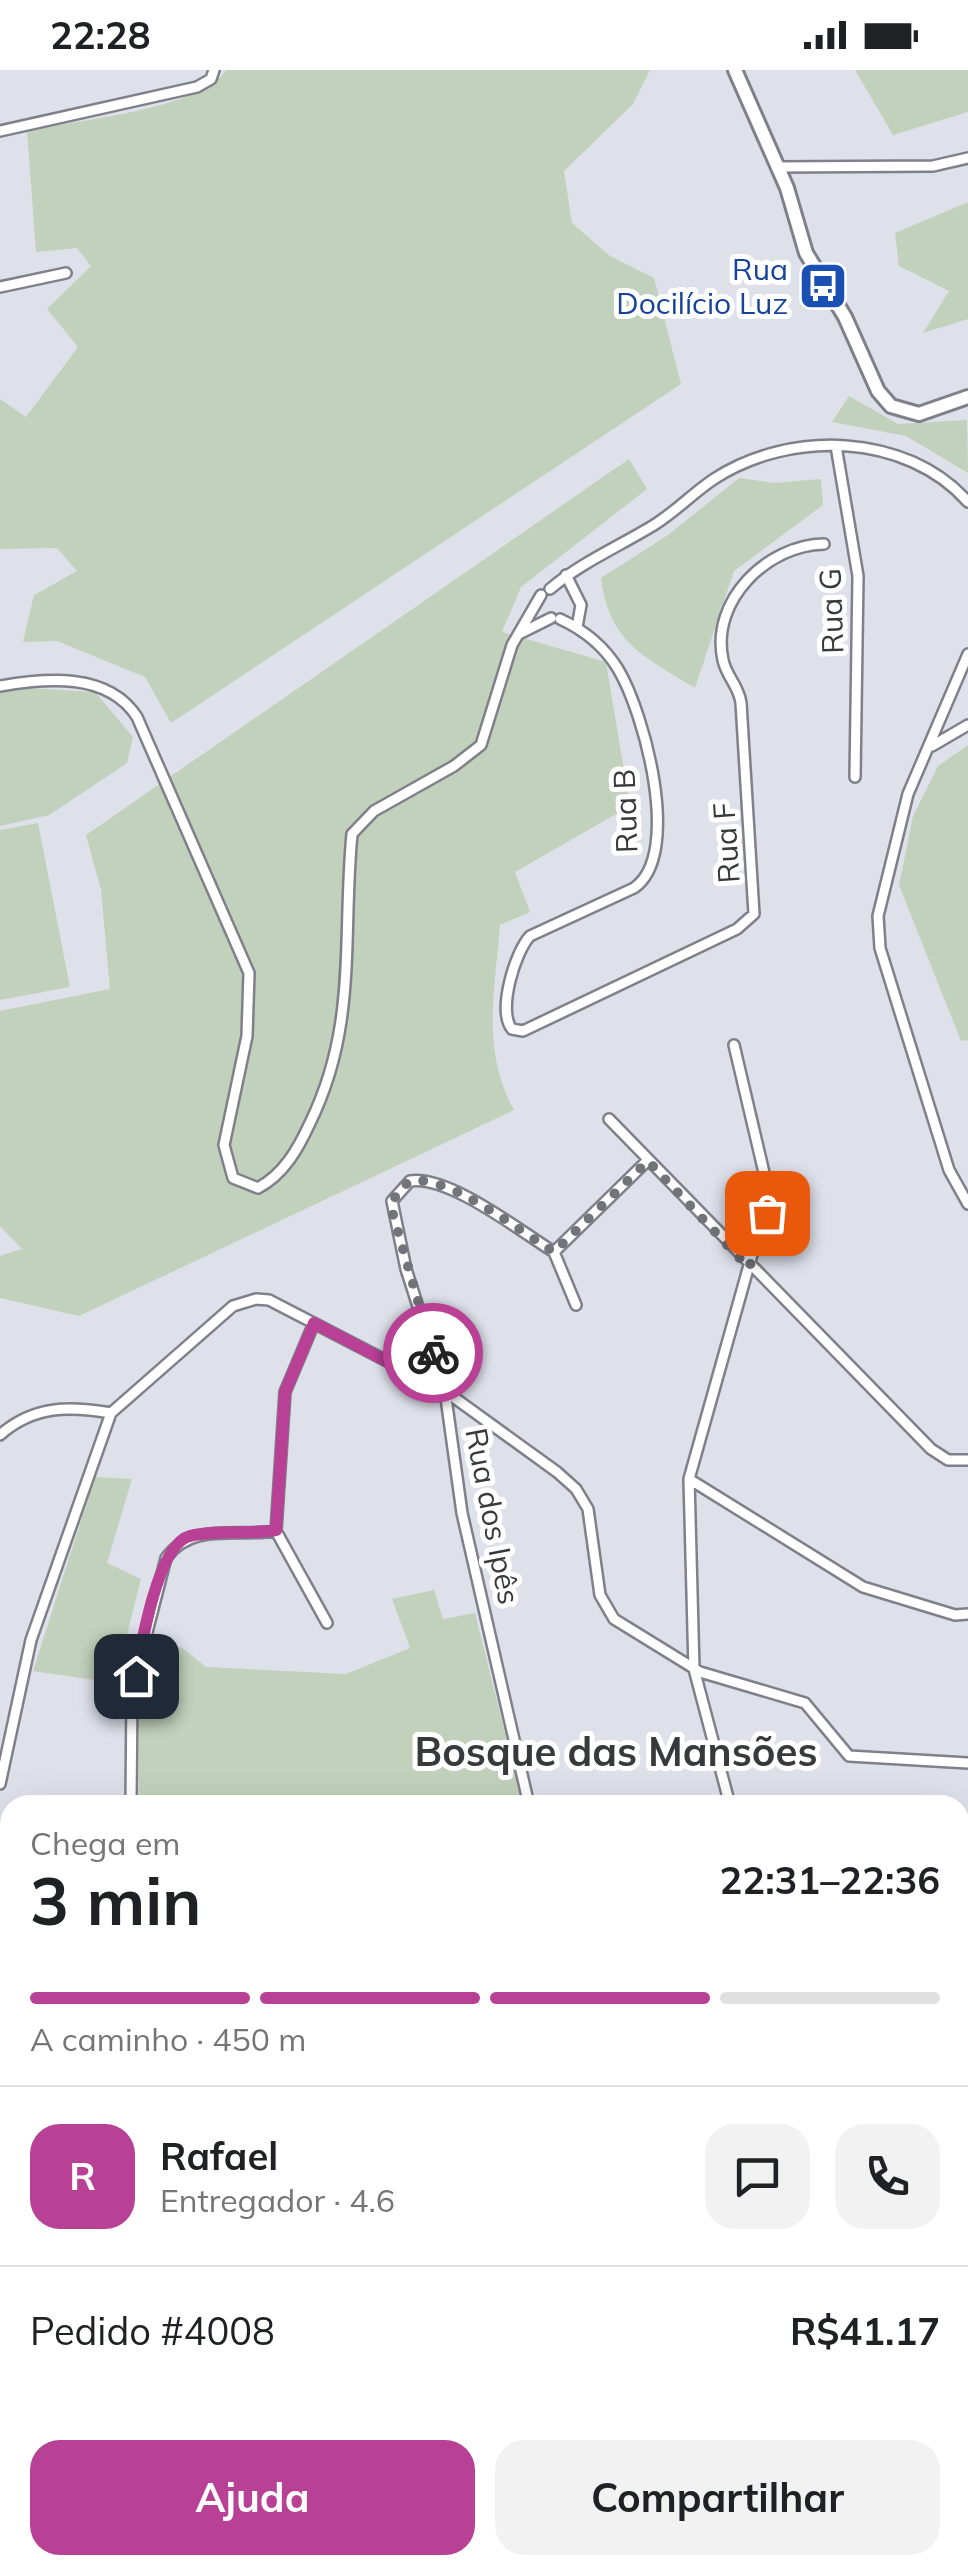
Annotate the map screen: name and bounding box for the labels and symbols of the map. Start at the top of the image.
place label: Rua Docilício Luz [616,250,788,322]
bus stop icon: Rua Docilício Luz [797,260,849,312]
street label: Rua G [811,567,851,655]
street label: Rua B [605,768,645,854]
street label: Rua F [704,801,748,885]
pin [725,1171,810,1256]
courier [383,1303,483,1403]
street label: Rua dos Ipês [457,1425,529,1607]
pin [94,1634,179,1719]
district label: Bosque das Mansões [415,1726,817,1776]

